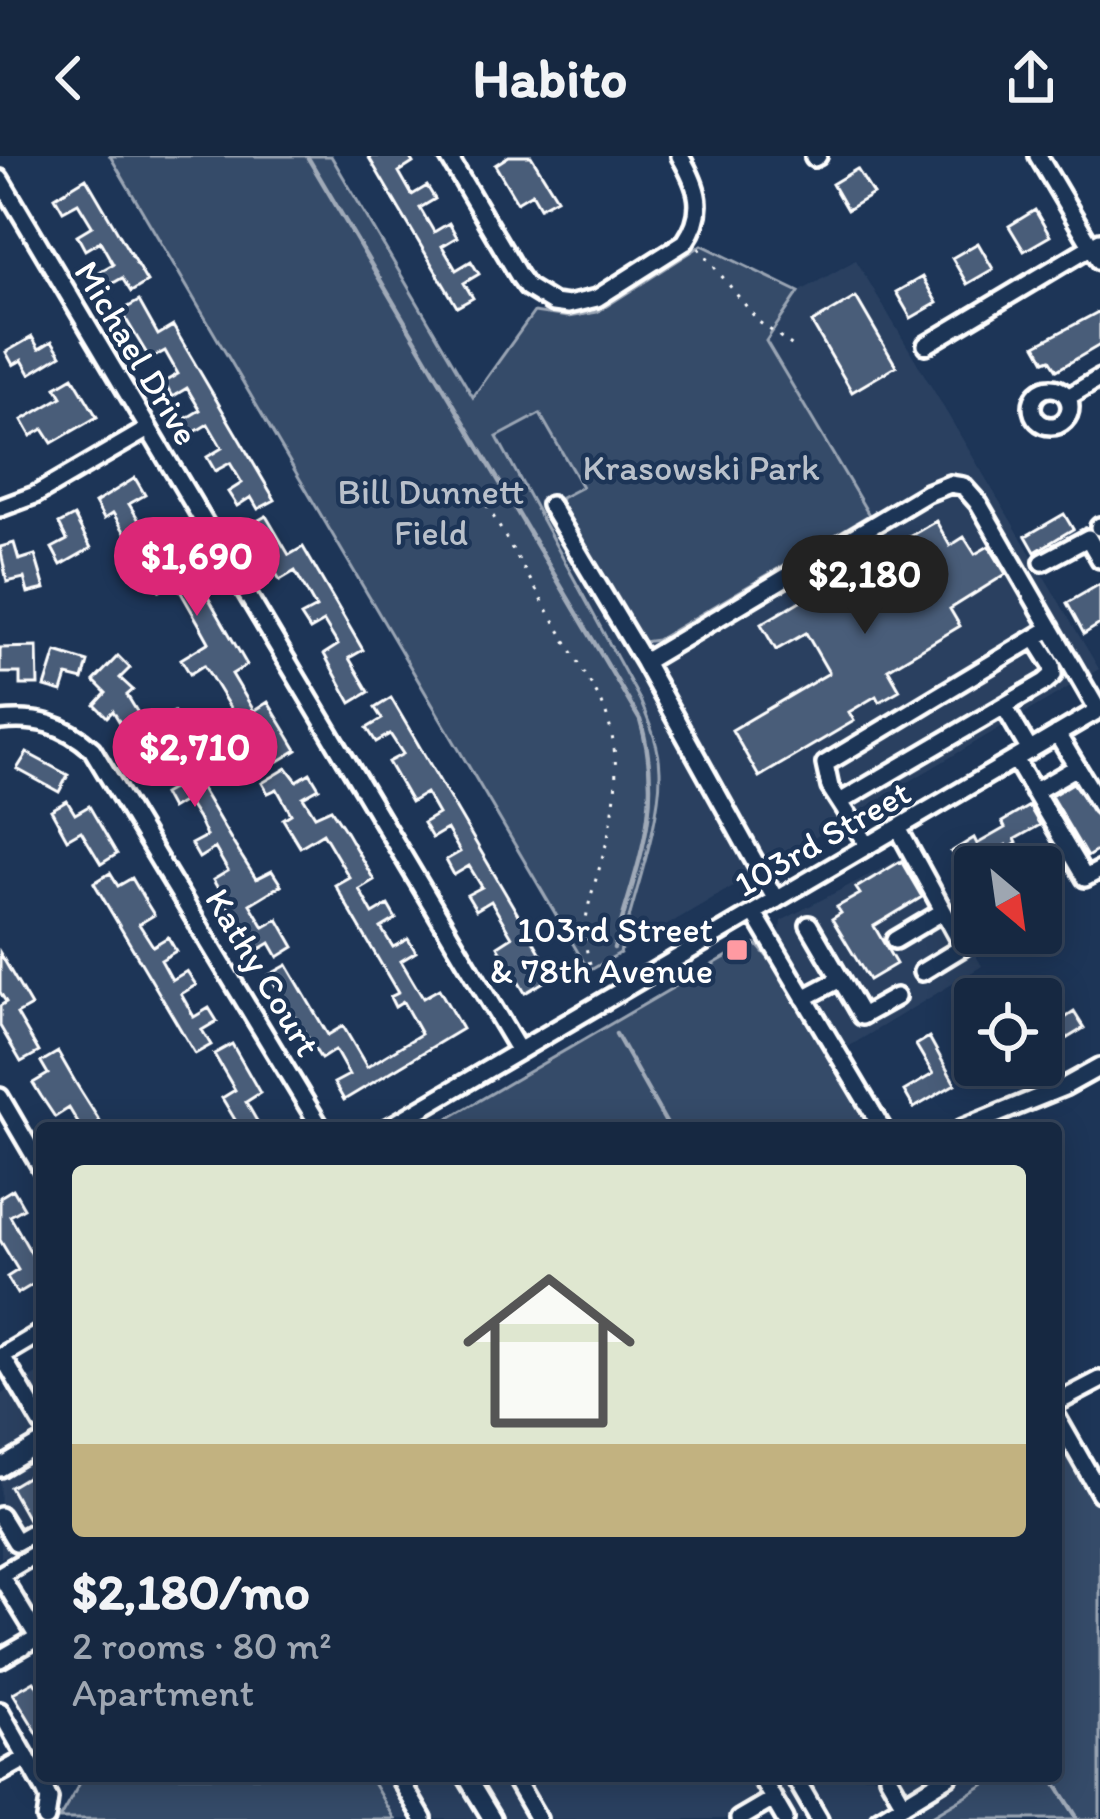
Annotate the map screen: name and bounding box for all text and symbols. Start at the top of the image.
icon: back [36,45,102,111]
icon: share [998,45,1064,111]
text: Habito [472,46,628,111]
street label: Michael Drive [65,253,209,453]
park label: Krasowski Park [582,446,820,489]
park label: Bill Dunnett Field [337,470,525,554]
pin: $1,690 [99,517,295,619]
text: $1,690 [141,532,253,579]
pin: $2,180 [767,535,963,637]
text: $2,180 [808,550,922,597]
pin: $2,710 [97,708,293,810]
text: $2,710 [140,723,251,770]
street label: 103rd Street [726,770,918,906]
north arrow [954,846,1062,954]
map controls [954,846,1062,1086]
street label: Kathy Court [196,880,330,1064]
place label: 103rd Street & 78th Avenue [490,908,713,992]
marker: 103rd Street & 78th Avenue [724,937,750,963]
button: locate [954,978,1062,1086]
icon: home [441,1243,657,1459]
text: $2,180/mo [72,1561,310,1622]
text: 2 rooms · 80 m² [72,1622,332,1669]
text: Apartment [72,1669,254,1716]

